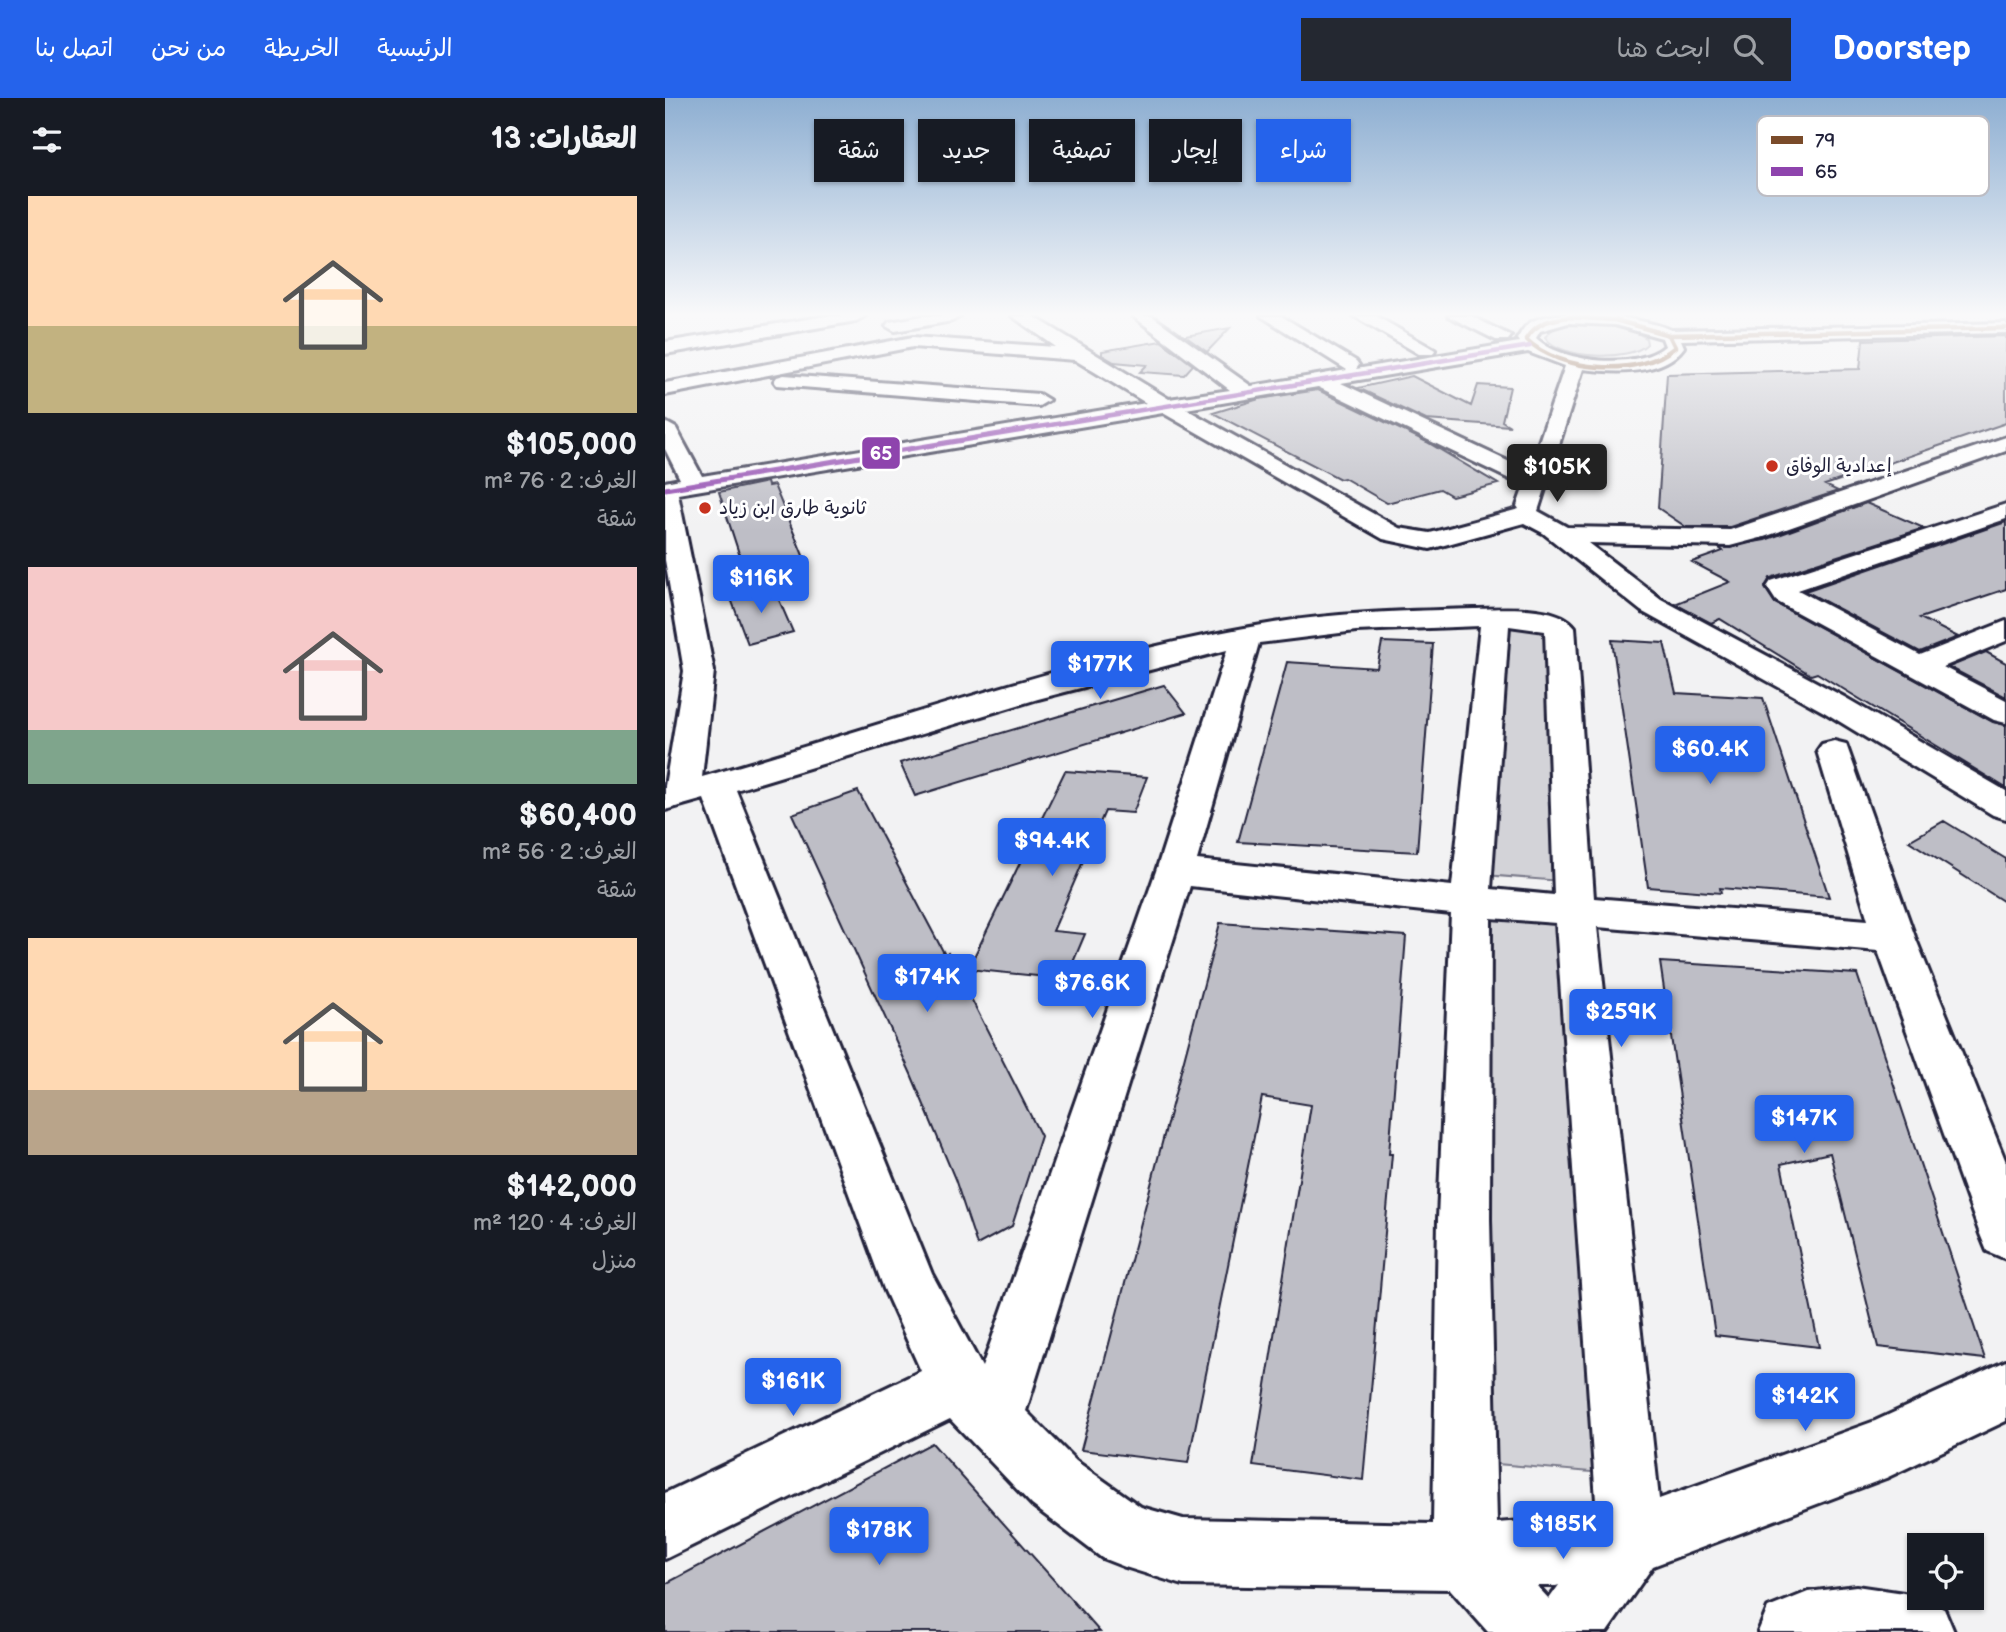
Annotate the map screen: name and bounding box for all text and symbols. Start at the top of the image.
search box [1301,18,1791,81]
text: Doorstep [1833,29,1971,69]
icon: search [1729,30,1767,68]
text: اتصل بنا [35,34,113,63]
text: من نحن [151,34,226,63]
text: الخريطة [264,34,339,63]
text: الرئيسية [377,34,453,63]
text: ابحث هنا [1617,34,1711,65]
legend [1757,116,1989,196]
chip: شقة [814,119,904,182]
chip: جديد [918,119,1015,182]
chip: تصفية [1029,119,1135,182]
chip: إيجار [1149,119,1242,182]
chip: شراء [1256,119,1351,182]
icon: filters [28,121,66,159]
text: العقارات: 13 [491,121,637,157]
text: 79 [1815,130,1835,153]
text: 65 [1815,161,1838,184]
icon: home [270,242,396,368]
text: $105,000 [506,427,637,463]
line badge: 65 [861,436,901,470]
text: 65 [870,443,892,466]
pin: $105K [1508,444,1606,504]
text: $105K [1523,453,1591,481]
place label: إعدادية الوفاق [1786,455,1892,478]
marker: إعدادية الوفاق [1764,458,1780,474]
text: الغرف: 2 · 76 m² [484,467,637,495]
place label: ثانوية طارق ابن زياد [719,497,867,520]
marker: ثانوية طارق ابن زياد [697,500,713,516]
text: شقة [597,505,637,533]
pin: $116K [712,556,810,615]
text: $116K [729,564,793,592]
icon: home [270,613,396,739]
pin: $177K [1051,642,1149,701]
text: $177K [1067,650,1133,678]
pin: $60.4K [1653,726,1767,786]
text: $60.4K [1671,735,1749,763]
text: $60,400 [519,798,637,834]
pin: $94.4K [995,818,1109,878]
text: $94.4K [1014,827,1090,855]
text: الغرف: 2 · 56 m² [482,838,637,866]
text: شقة [597,876,637,904]
pin: $174K [878,954,976,1014]
pin: $76.6K [1035,960,1149,1020]
text: $174K [894,963,960,991]
text: $76.6K [1054,969,1130,997]
icon: home [270,984,396,1110]
pin: $259K [1572,990,1670,1049]
text: $259K [1585,998,1657,1026]
pin: $147K [1755,1096,1853,1155]
text: $147K [1771,1104,1837,1132]
text: $142,000 [506,1169,637,1205]
text: الغرف: 4 · 120 m² [473,1209,637,1237]
text: منزل [592,1247,637,1275]
pin: $161K [744,1358,842,1418]
text: $161K [761,1367,825,1395]
pin: $142K [1756,1374,1854,1433]
text: $142K [1771,1382,1839,1410]
pin: $185K [1514,1502,1612,1561]
pin: $178K [830,1508,928,1567]
text: $185K [1529,1510,1597,1538]
text: $178K [846,1516,913,1544]
map controls [1907,1533,1984,1610]
button: locate [1907,1533,1984,1610]

